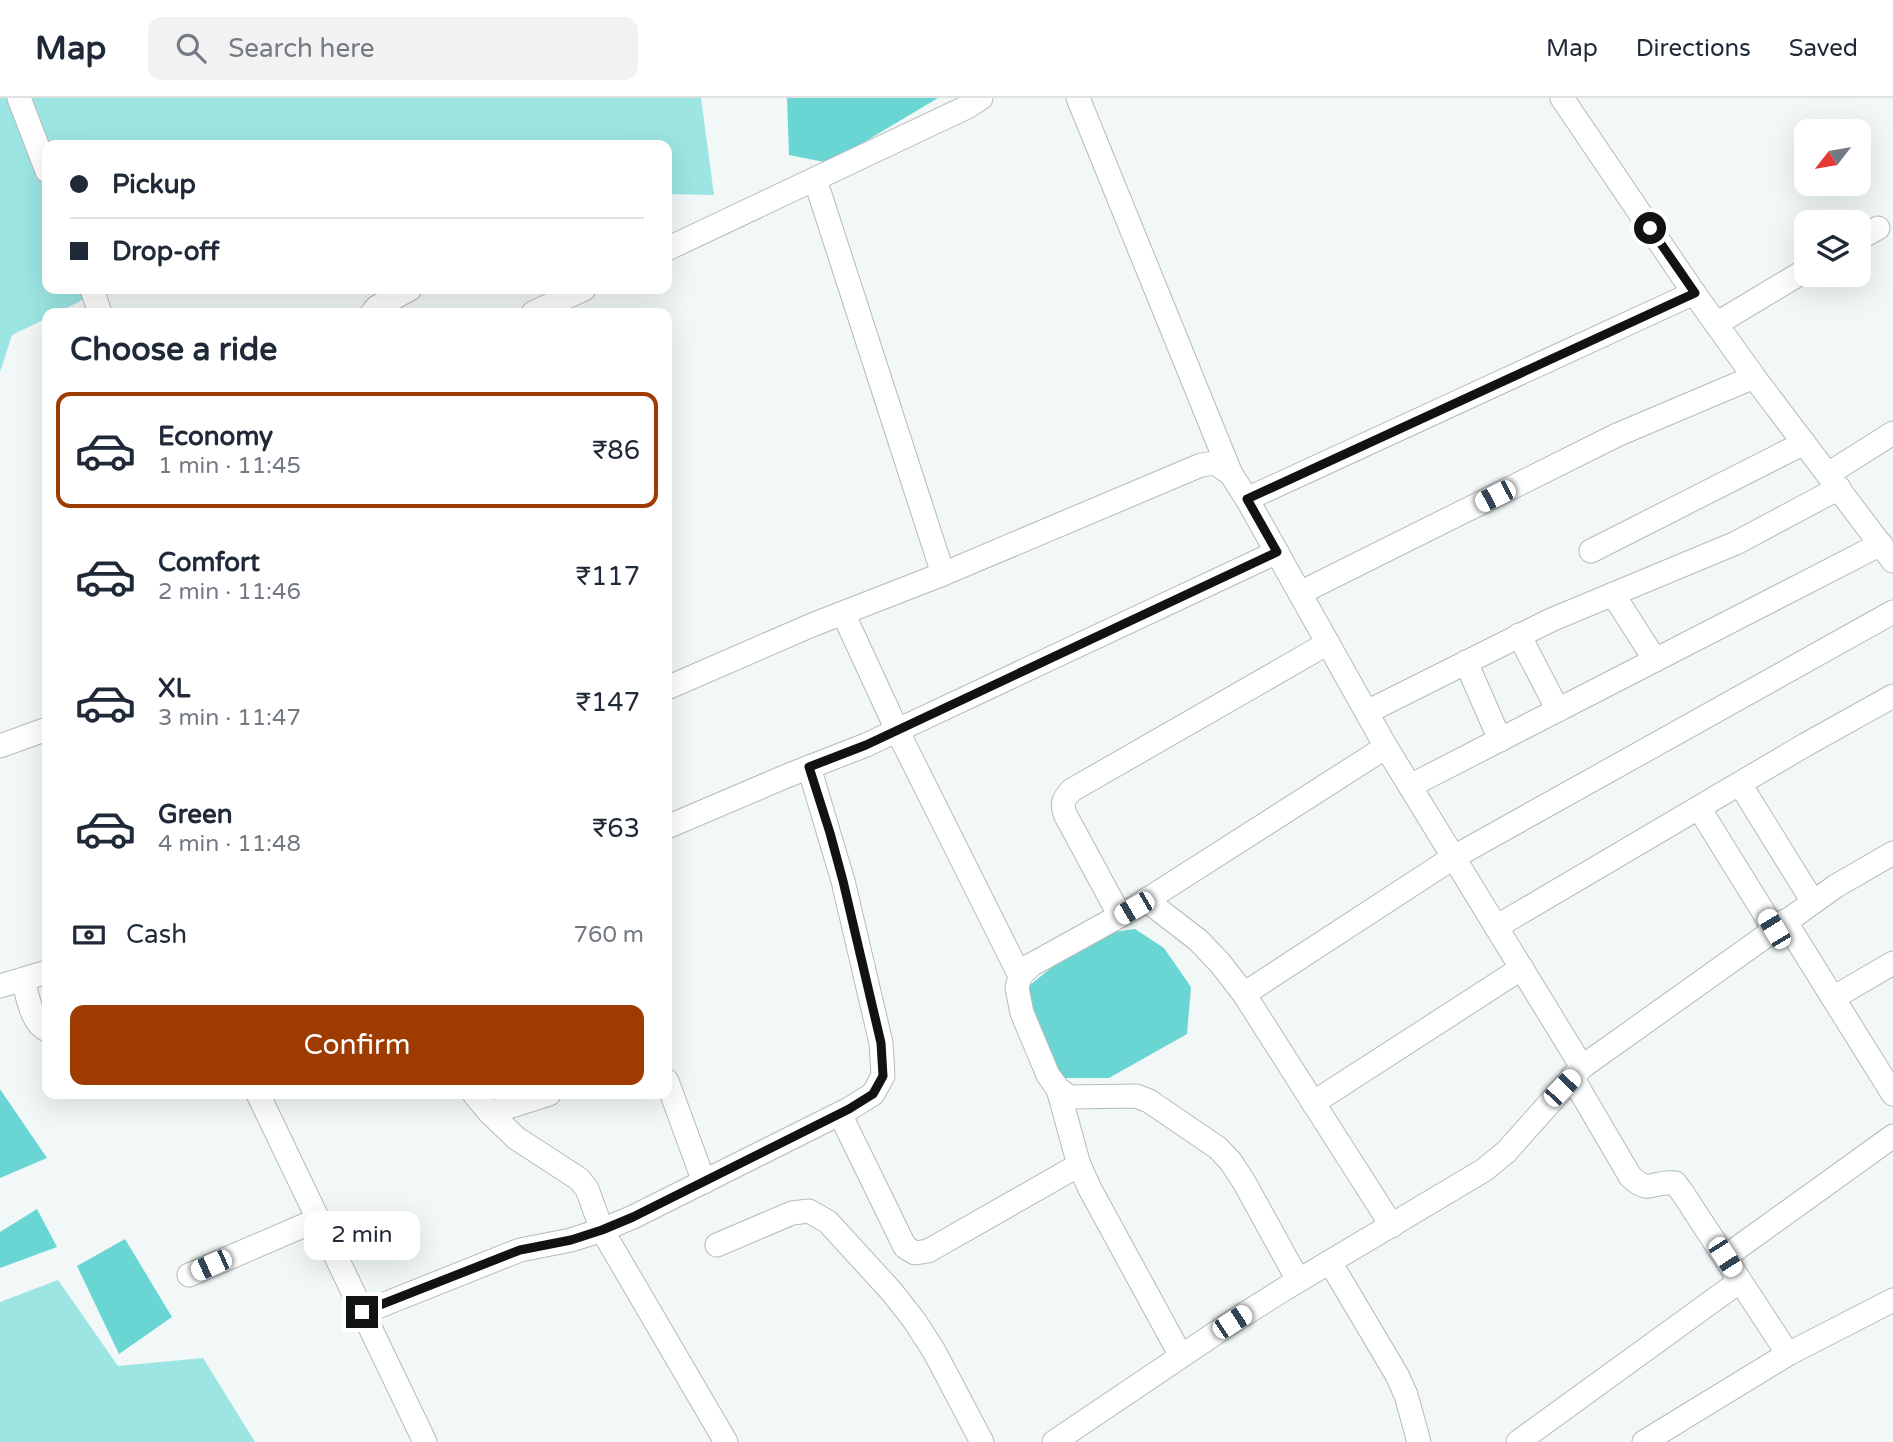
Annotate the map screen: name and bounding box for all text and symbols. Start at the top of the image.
search box [148,17,638,80]
text: Map [35,29,106,68]
icon: search [172,29,210,67]
text: Search here [228,33,374,64]
text: Map [1546,34,1598,63]
text: Directions [1636,34,1751,63]
text: Saved [1789,34,1858,63]
north arrow [1794,119,1871,196]
map controls [1794,119,1871,287]
text: Pickup [112,169,196,200]
button: layers [1794,210,1871,287]
route start [1634,212,1666,244]
text: Drop-off [112,236,219,267]
text: Choose a ride [70,331,277,369]
icon: car [74,419,137,482]
text: Economy [158,421,273,452]
text: ₹86 [592,435,640,466]
text: 1 min · 11:45 [158,452,301,480]
car [1472,477,1519,515]
icon: car [74,545,137,608]
text: Comfort [158,547,260,578]
text: ₹117 [576,561,640,592]
text: 2 min · 11:46 [158,578,301,606]
icon: car [74,671,137,734]
text: XL [158,673,190,704]
text: ₹147 [576,687,640,718]
text: 3 min · 11:47 [158,704,301,732]
icon: car [74,797,137,860]
text: Green [158,799,233,830]
text: ₹63 [592,813,640,844]
text: 4 min · 11:48 [158,830,301,858]
car [1111,888,1158,928]
car [1755,906,1794,952]
icon: cash [70,916,108,954]
text: Cash [126,919,187,950]
text: 760 m [574,921,644,949]
button: Confirm [70,1005,644,1085]
car [1540,1066,1585,1110]
callout: 2 min [304,1210,420,1260]
text: 2 min [331,1221,393,1249]
car [1705,1234,1746,1280]
car [188,1247,235,1283]
route end [346,1296,378,1328]
car [1209,1302,1256,1342]

